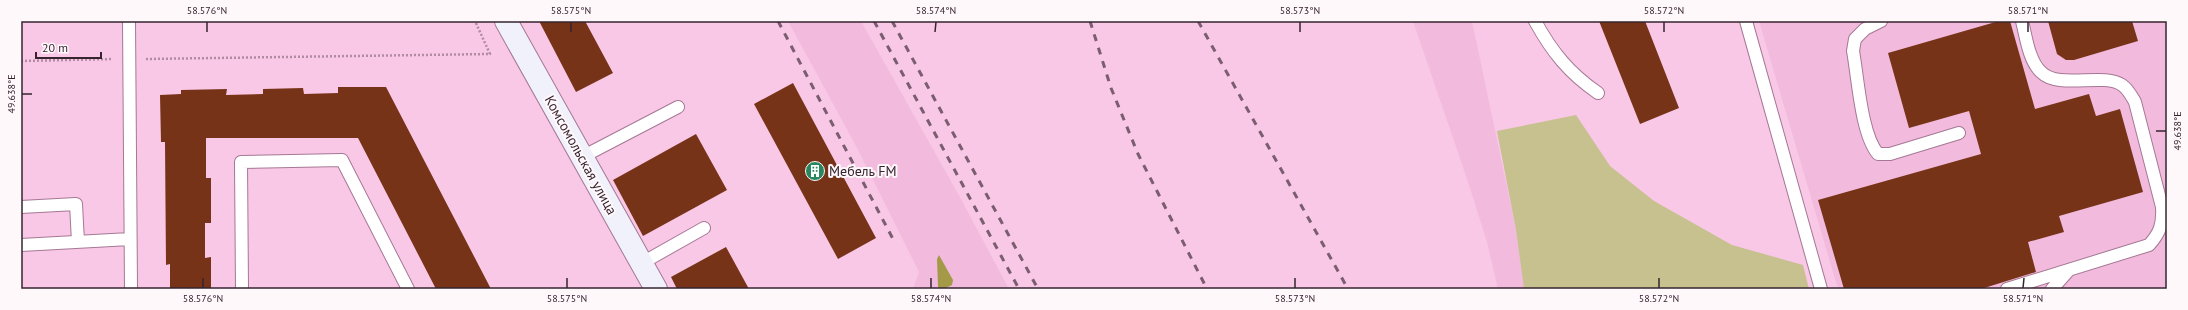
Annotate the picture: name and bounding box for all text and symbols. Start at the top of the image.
text: 58.576°N [187,4,227,17]
text: 58.575°N [551,4,591,17]
text: 58.574°N [916,4,956,17]
text: 58.573°N [1280,4,1320,17]
text: 58.572°N [1644,4,1684,17]
text: 58.571°N [2008,4,2048,17]
scale bar [36,34,101,60]
text: 20 m [42,40,68,55]
text: 49.638°E [5,75,18,114]
street label: Комсомольская улица [541,92,621,218]
text: 49.638°E [2171,112,2184,151]
building icon: Мебель FM [804,160,826,182]
place label: Мебель FM [829,162,897,180]
text: 58.576°N [183,292,223,305]
text: 58.575°N [547,292,587,305]
text: 58.574°N [911,292,951,305]
text: 58.573°N [1275,292,1315,305]
text: 58.572°N [1639,292,1679,305]
text: 58.571°N [2003,292,2043,305]

